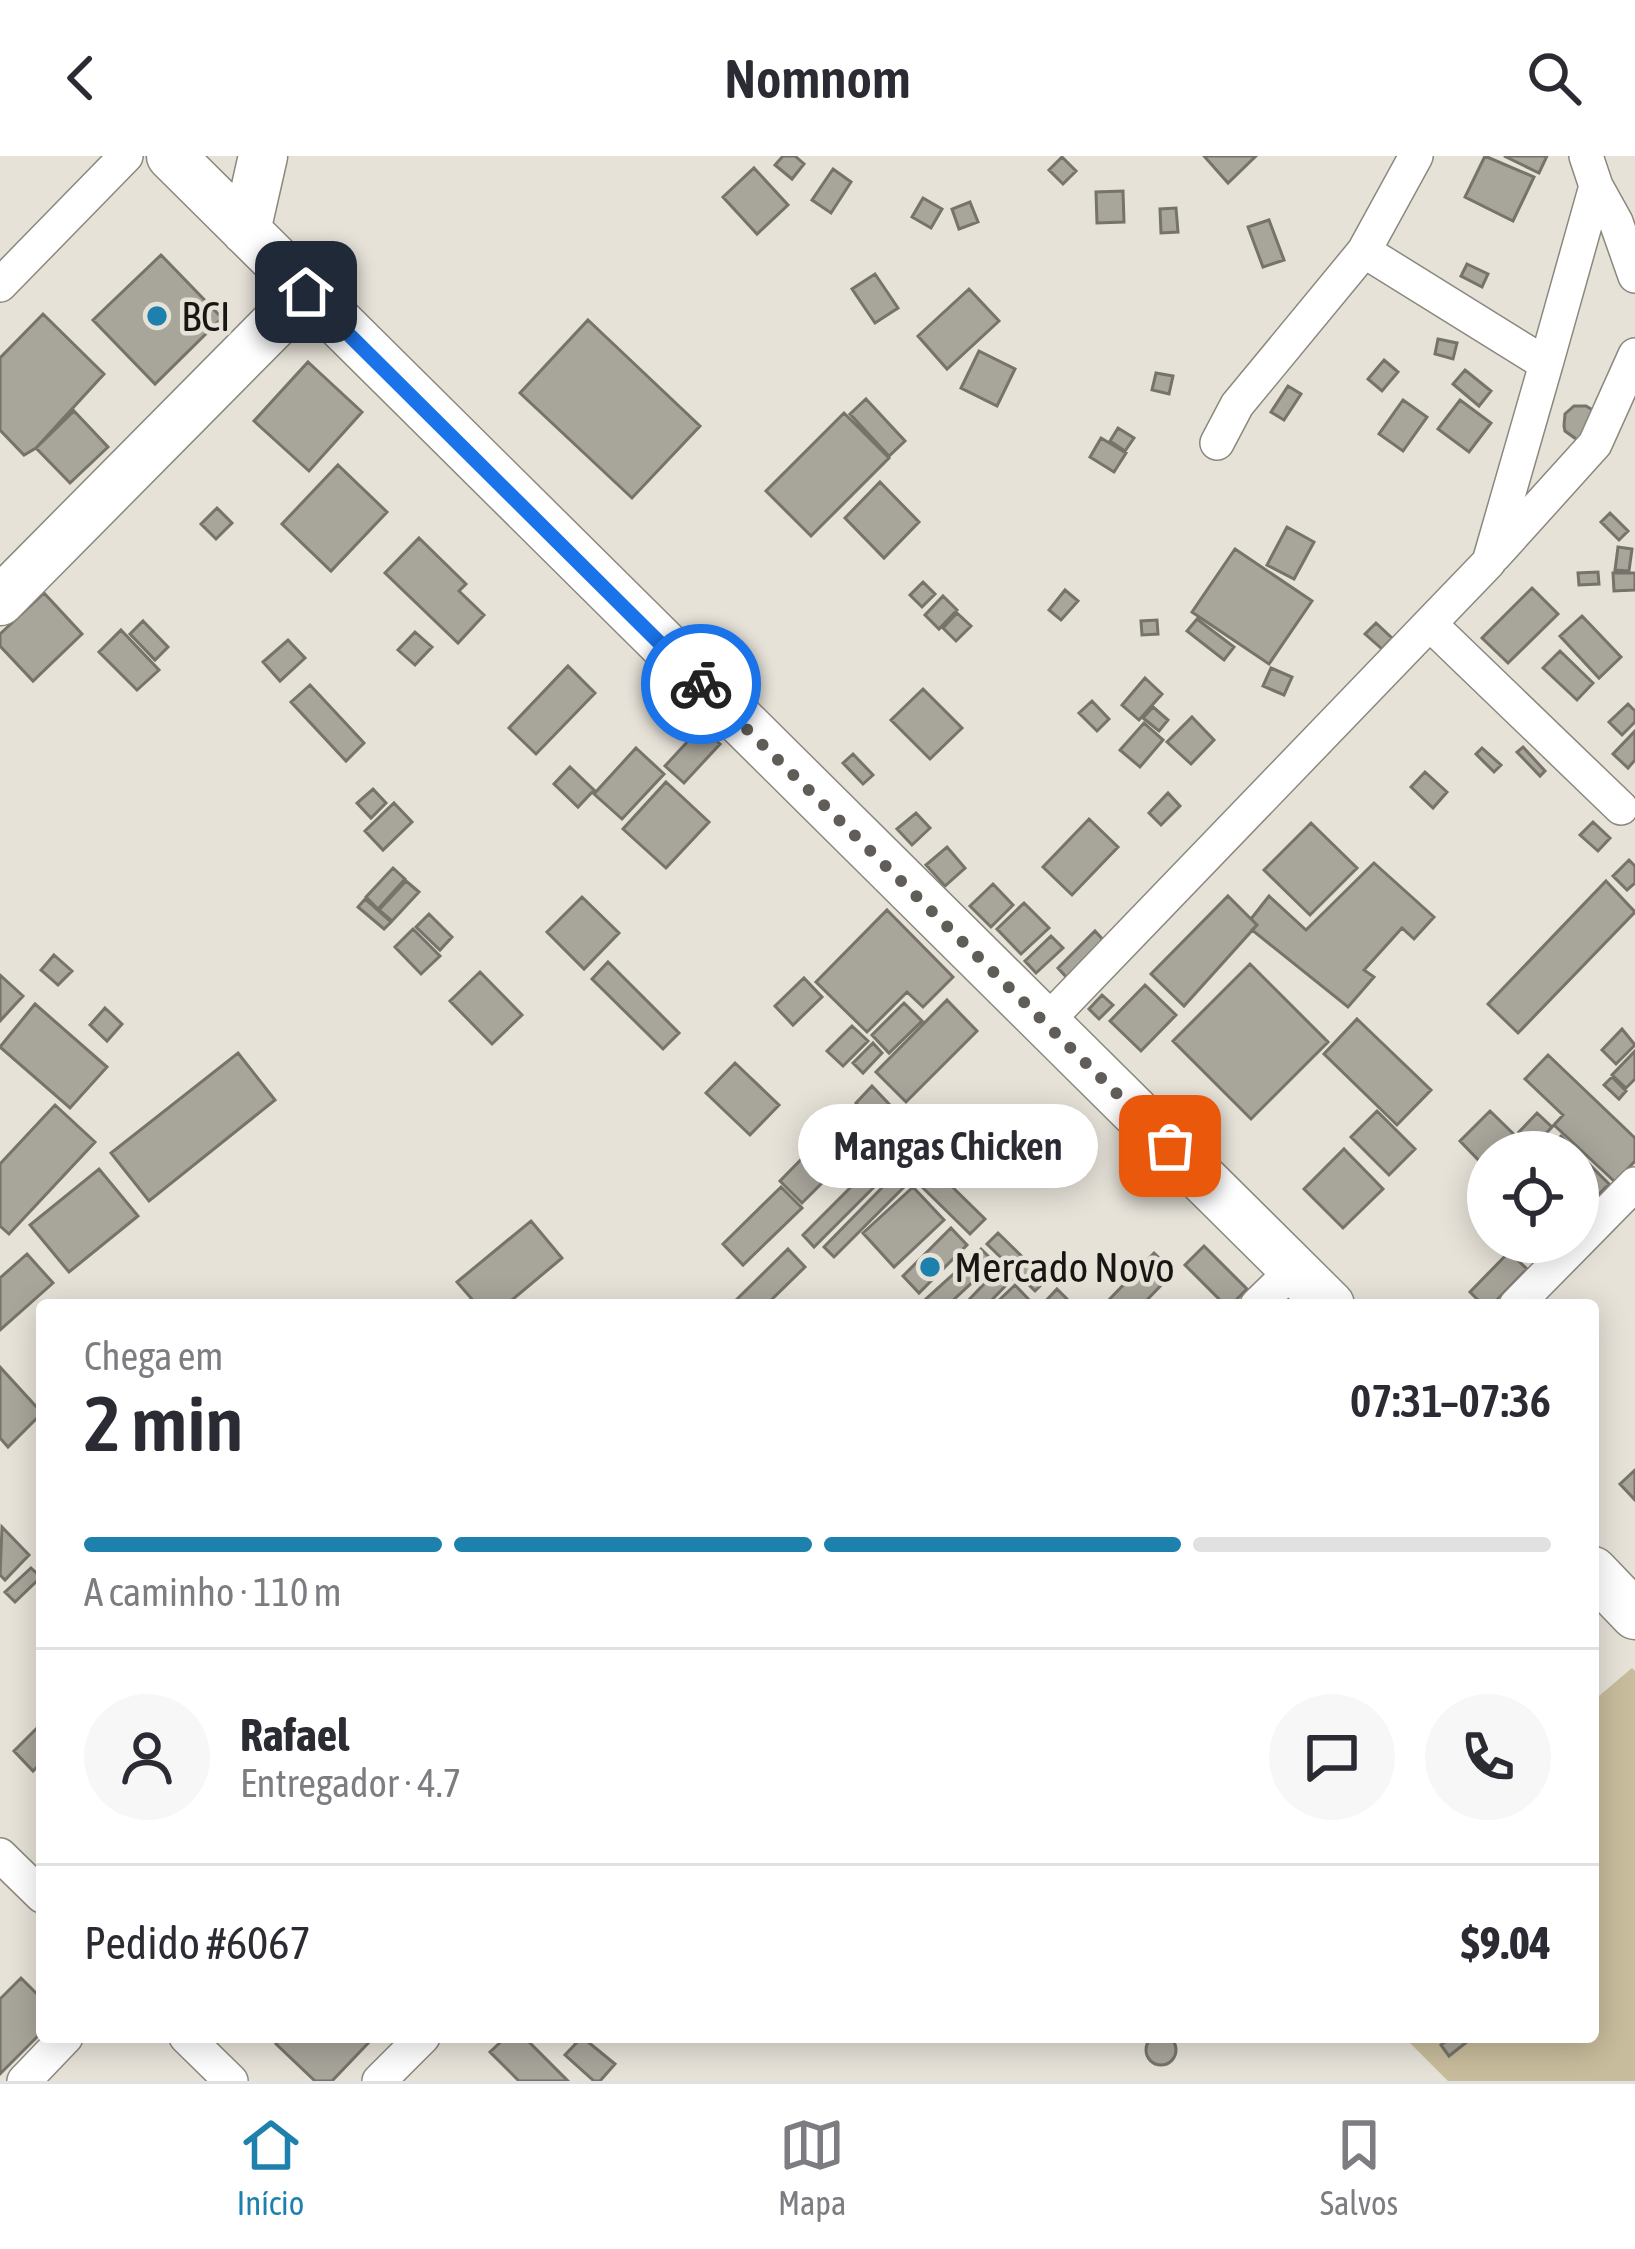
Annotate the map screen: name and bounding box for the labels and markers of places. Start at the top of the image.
pin [255,241,357,343]
place label: BCI [181,292,231,340]
marker: BCI [144,303,170,329]
pin [1119,1095,1221,1197]
callout: Mangas Chicken [798,1104,1098,1188]
place label: Mercado Novo [954,1243,1175,1291]
marker: Mercado Novo [917,1254,943,1280]

